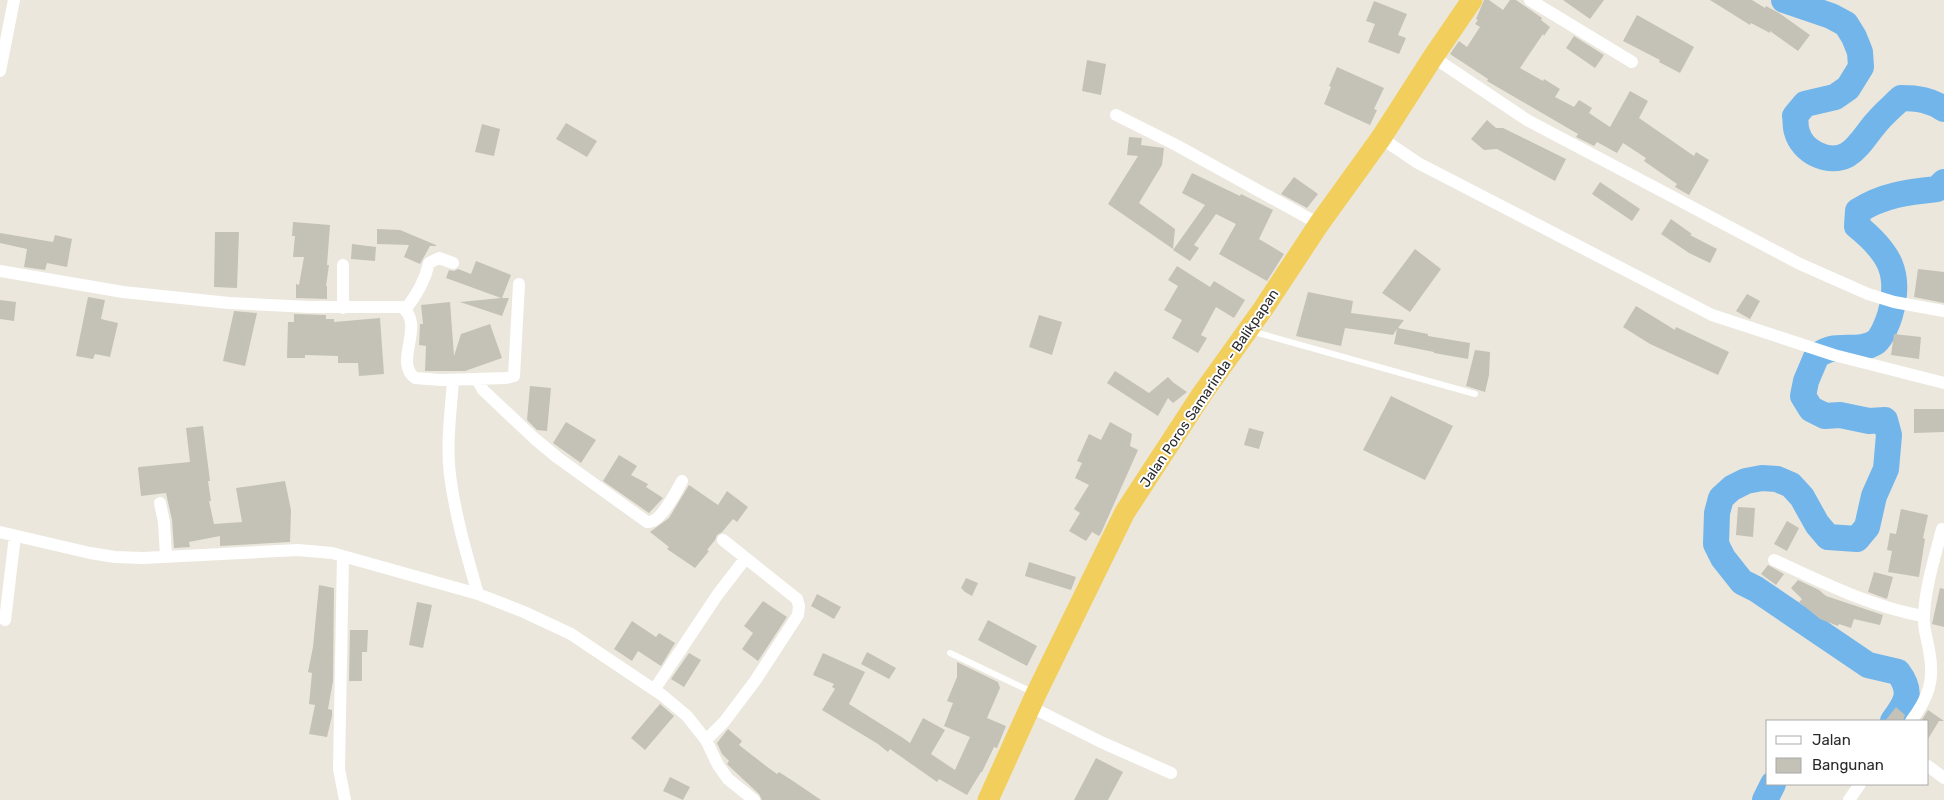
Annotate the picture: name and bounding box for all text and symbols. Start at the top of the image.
street label: Jalan Poros Samarinda - Balikpapan [1137,286,1282,491]
legend [1766,720,1929,785]
text: Jalan [1812,731,1851,749]
text: Bangunan [1812,756,1884,774]

